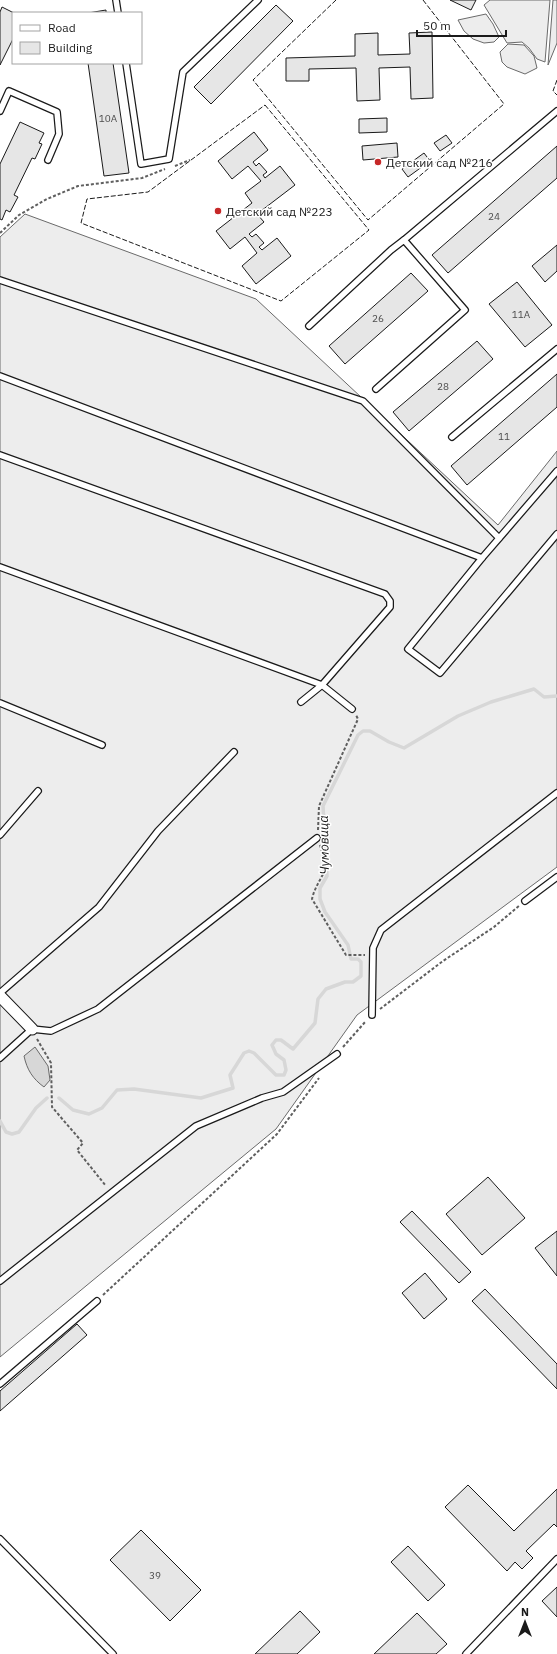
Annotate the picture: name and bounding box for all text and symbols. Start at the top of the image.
legend [12,12,142,64]
scale bar [417,12,506,38]
text: 50 m [423,18,451,33]
text: Road [48,20,76,35]
text: Building [48,40,93,55]
house number: 10А [99,112,118,125]
place label: Детский сад №216 [386,155,493,170]
marker: Детский сад №216 [373,157,383,167]
place label: Детский сад №223 [226,204,333,219]
marker: Детский сад №223 [213,206,223,216]
house number: 24 [488,210,500,223]
house number: 11А [512,308,531,321]
house number: 26 [372,312,384,325]
house number: 28 [437,380,449,393]
house number: 11 [498,430,510,443]
water label: Чумовица [315,815,333,875]
house number: 39 [149,1569,161,1582]
north arrow [505,1602,545,1642]
text: N [521,1605,529,1619]

